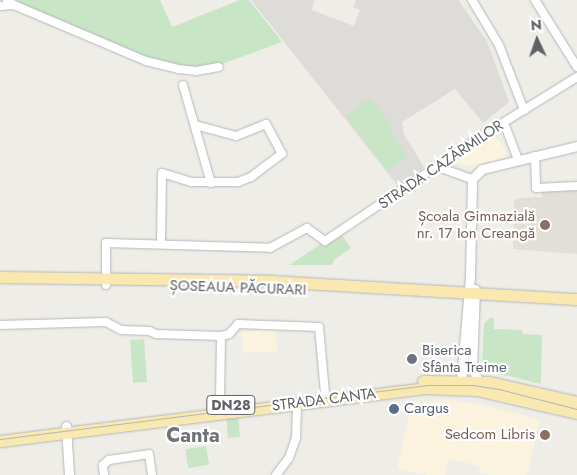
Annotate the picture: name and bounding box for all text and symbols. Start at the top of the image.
north arrow [512,15,562,65]
text: N [530,15,542,35]
street label: STRADA CAZĂRMILOR [375,117,507,213]
place label: Școala Gimnazială nr. 17 Ion Creangă [417,207,535,242]
marker: Școala Gimnazială nr. 17 Ion Creangă [539,219,551,231]
street label: ȘOSEAUA PĂCURARI [169,277,307,299]
place label: Biserica Sfânta Treime [422,341,507,376]
marker: Biserica Sfânta Treime [406,353,418,365]
street label: STRADA CANTA [271,385,377,415]
road number: DN28 [206,394,256,416]
place label: Cargus [404,400,449,418]
marker: Cargus [388,403,400,415]
district label: Canta [166,423,220,447]
place label: Sedcom Libris [445,426,535,444]
marker: Sedcom Libris [539,429,551,441]

